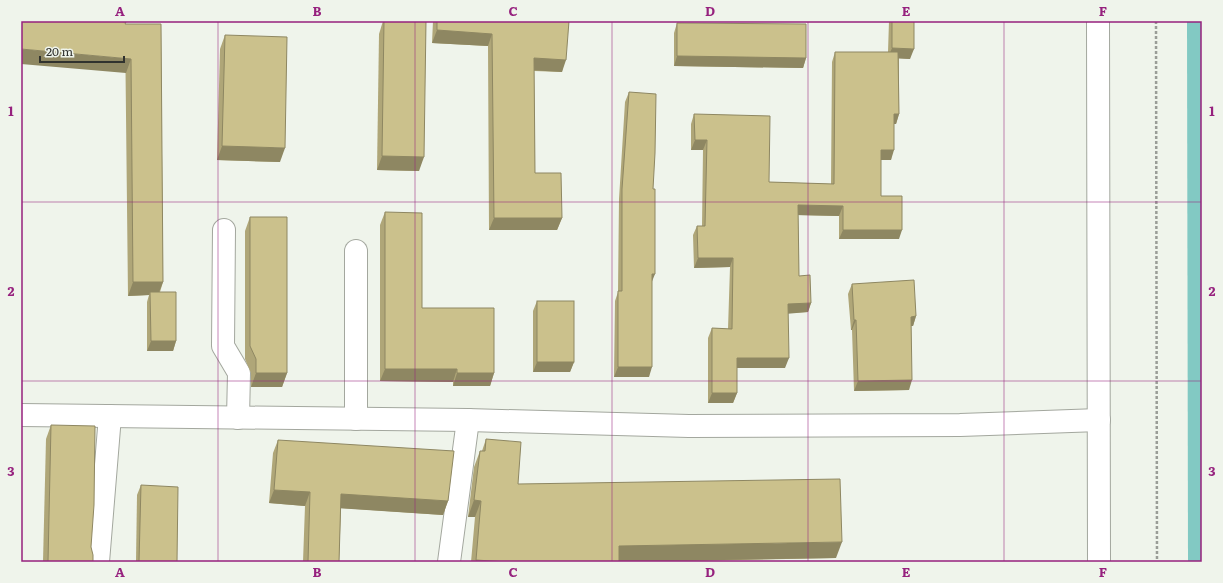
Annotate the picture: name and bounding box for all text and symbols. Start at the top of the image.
text: A [115,1,125,20]
text: B [313,1,322,20]
text: C [508,1,518,20]
text: D [705,1,715,20]
text: E [902,1,911,20]
text: F [1099,1,1107,20]
scale bar [40,38,124,64]
text: 20 m [46,42,73,60]
text: 1 [8,101,14,120]
text: 1 [1209,101,1215,120]
text: 2 [8,281,15,300]
text: 2 [1209,281,1216,300]
text: 3 [7,461,15,480]
text: 3 [1208,461,1216,480]
text: A [115,562,125,581]
text: B [313,562,322,581]
text: C [508,562,518,581]
text: D [705,562,715,581]
text: E [902,562,911,581]
text: F [1099,562,1107,581]

